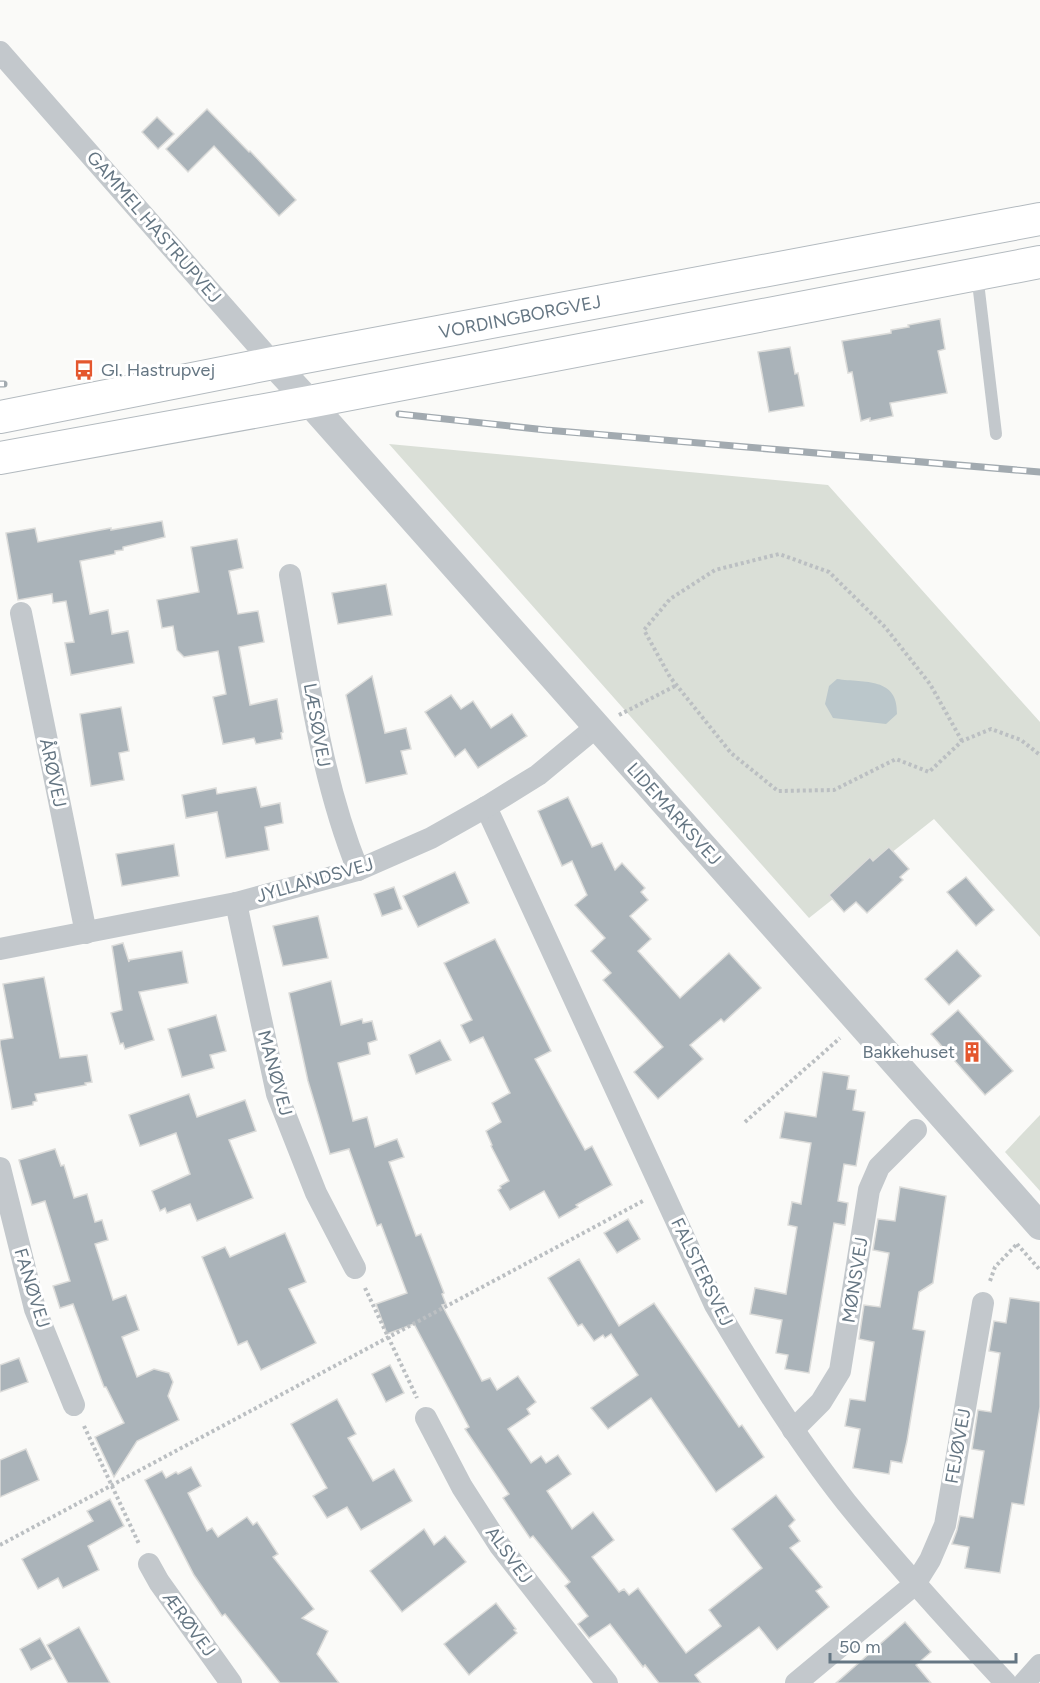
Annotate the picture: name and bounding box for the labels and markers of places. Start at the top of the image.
bus stop icon: Gl. Hastrupvej [72,358,96,382]
place label: Gl. Hastrupvej [101,359,215,381]
building icon: Bakkehuset [960,1040,984,1064]
place label: Bakkehuset [863,1041,955,1063]

